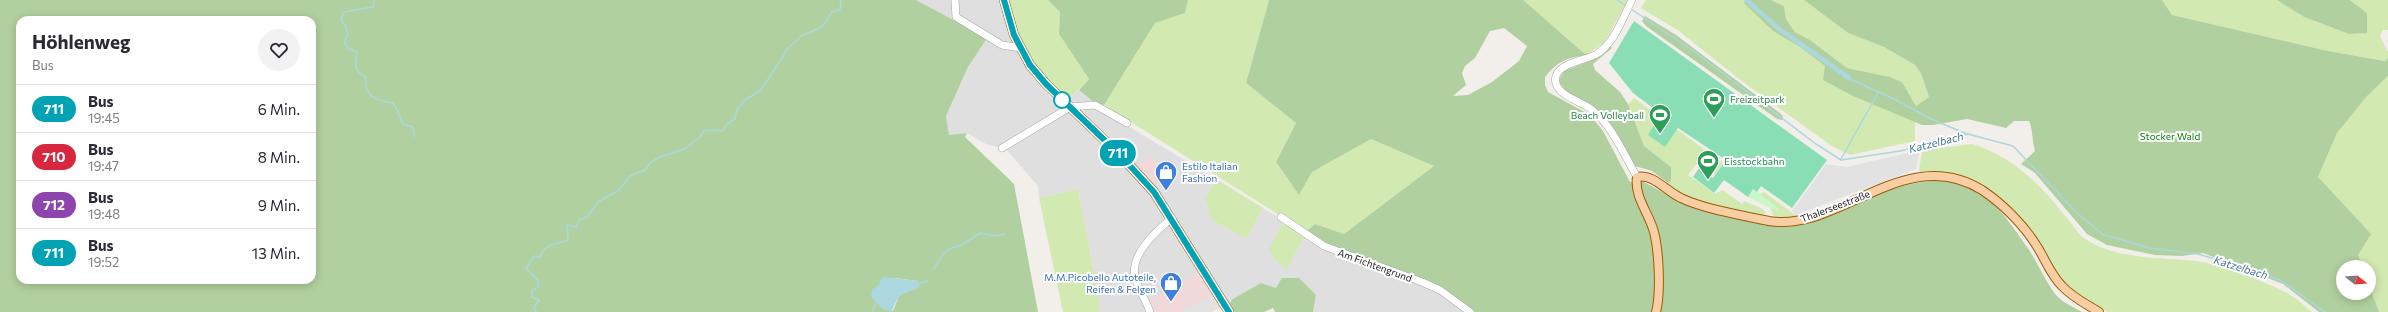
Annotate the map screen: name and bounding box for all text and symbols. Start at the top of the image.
button: heart [258,29,300,71]
text: Höhlenweg [32,30,130,53]
text: Bus [32,57,54,73]
sports icon: Freizeitpark [1701,86,1727,119]
unlabelled marker [1053,91,1071,109]
text: Bus [88,92,113,110]
place label: Freizeitpark [1730,93,1785,105]
text: 711 [44,100,64,117]
text: 6 Min. [258,100,300,118]
sports icon: Beach Volleyball [1647,102,1673,135]
place label: Beach Volleyball [1571,109,1644,121]
text: 19:45 [88,110,120,126]
water label: Katzelbach [1907,129,1965,155]
park label: Stocker Wald [2140,130,2200,142]
text: Bus [88,140,113,158]
line badge: 711 [1095,140,1141,166]
text: 711 [1108,144,1128,161]
text: 710 [42,148,66,165]
text: 8 Min. [258,148,300,166]
sports icon: Eisstockbahn [1695,148,1721,181]
place label: Eisstockbahn [1724,155,1785,167]
text: 19:47 [88,158,119,174]
shop icon: Estilo Italian Fashion [1153,159,1179,192]
place label: Estilo Italian Fashion [1182,160,1238,184]
street label: Thalerseestraße [1799,187,1871,225]
text: Bus [88,188,113,206]
text: 712 [43,196,65,213]
text: 9 Min. [258,196,300,214]
text: 19:48 [88,206,120,222]
text: Bus [88,236,113,254]
text: 711 [44,244,64,261]
text: 13 Min. [252,244,300,262]
street label: Am Fichtengrund [1336,246,1414,284]
water label: Katzelbach [2212,253,2270,281]
text: 19:52 [88,254,119,270]
north arrow [2336,260,2376,300]
map controls [2336,260,2376,300]
shop icon: M.M.Picobello Autoteile, Reifen & Felgen [1158,270,1184,303]
place label: M.M.Picobello Autoteile, Reifen & Felgen [1044,271,1156,295]

